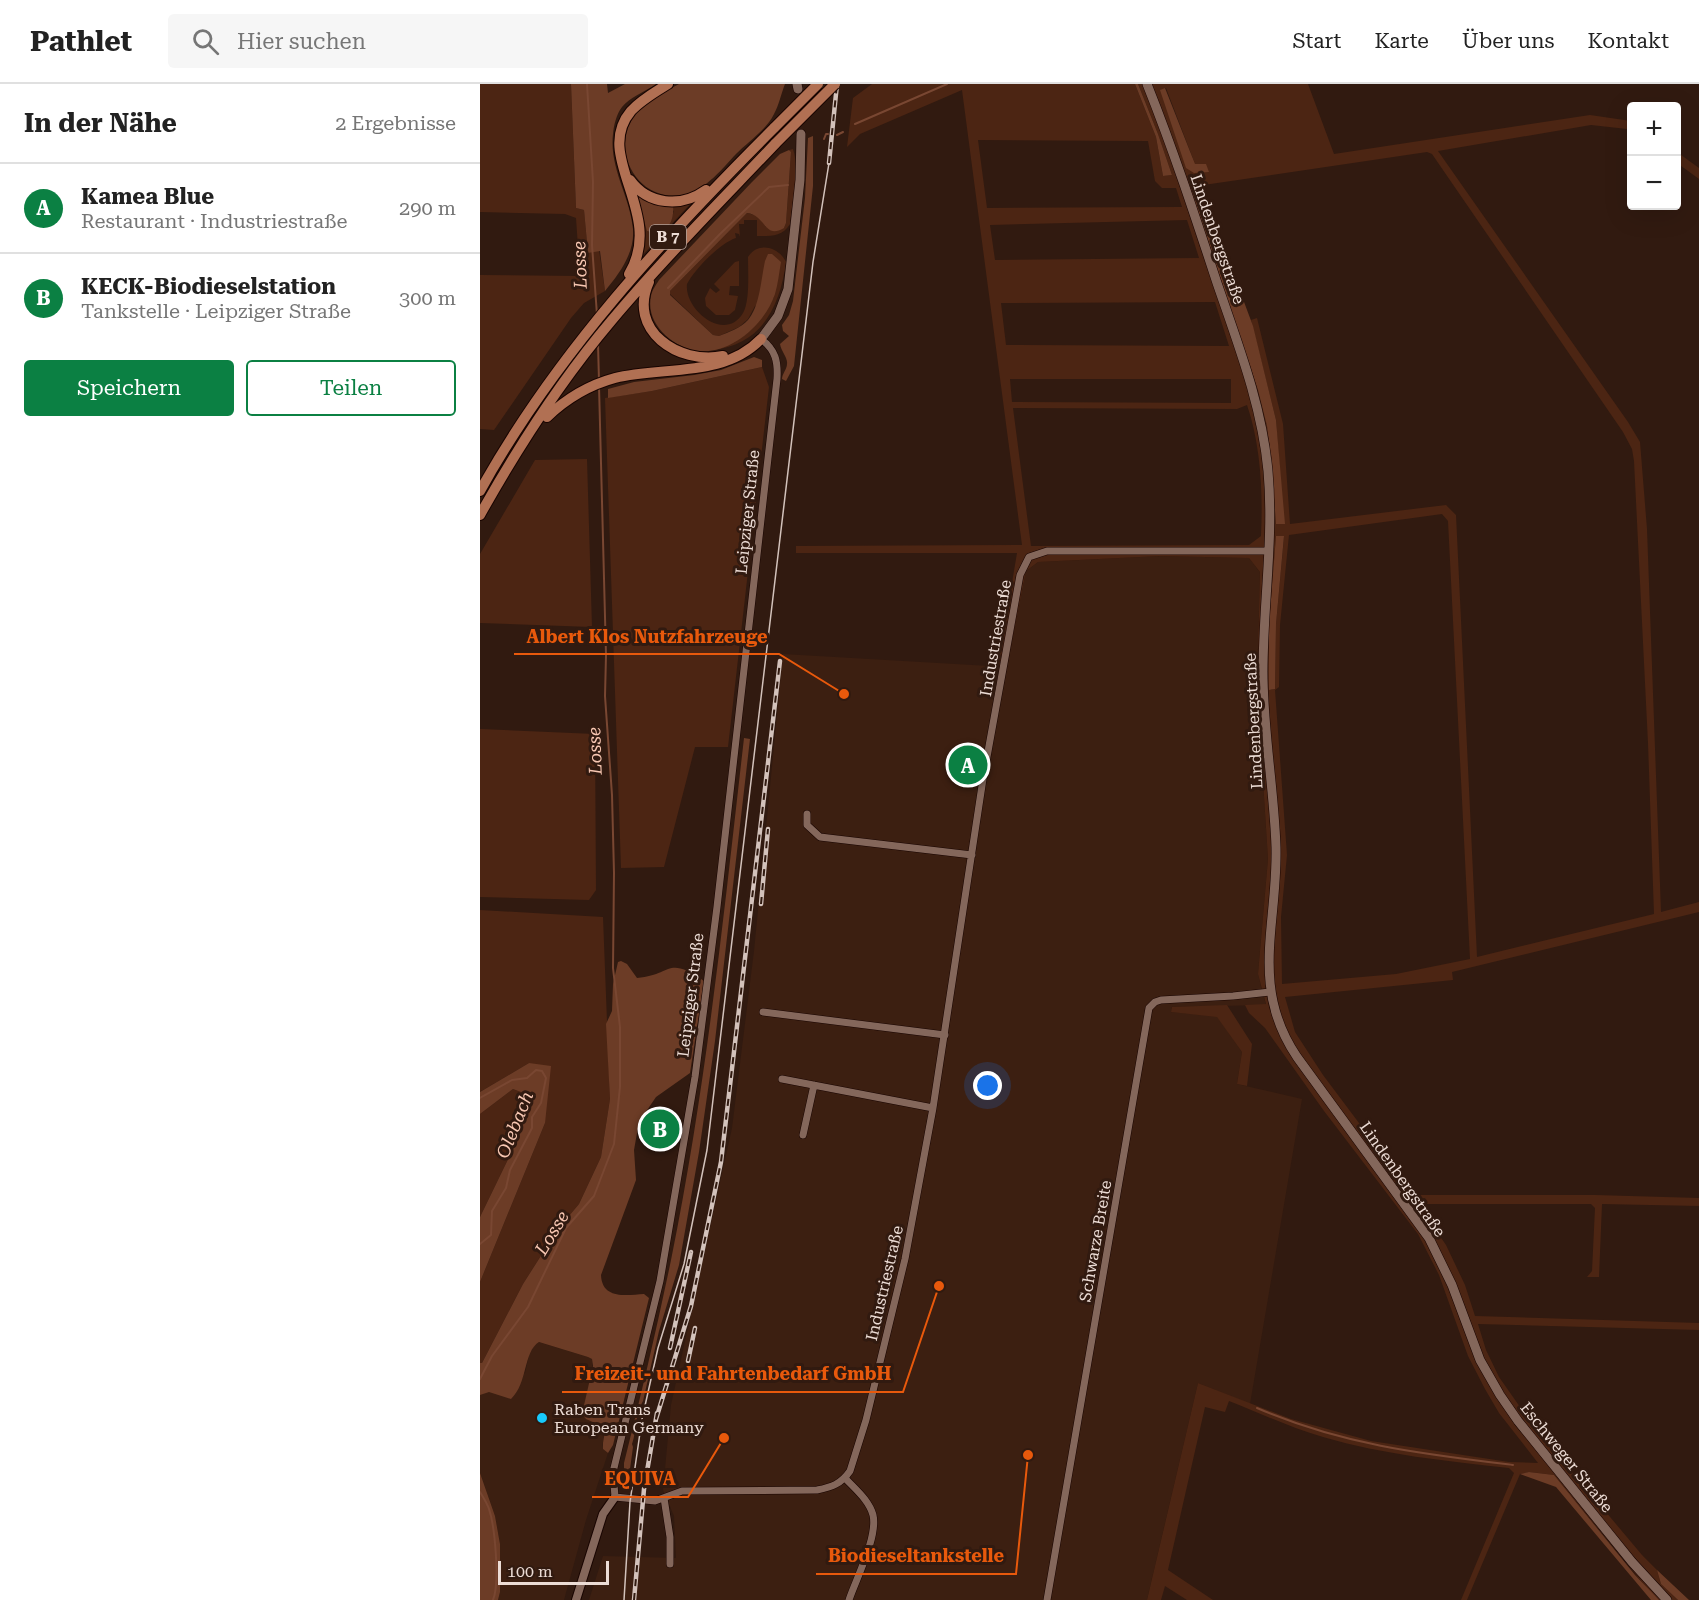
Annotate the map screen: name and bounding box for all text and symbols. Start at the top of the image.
search box [168,14,588,68]
text: Pathlet [30,25,132,58]
icon: search [189,25,222,58]
text: Hier suchen [237,29,366,54]
text: Start [1293,29,1341,53]
text: Karte [1374,29,1429,53]
text: Über uns [1462,29,1554,53]
text: Kontakt [1587,29,1669,53]
map controls [1627,102,1681,210]
button: + [1627,102,1681,156]
text: In der Nähe [24,108,177,138]
text: 2 Ergebnisse [335,111,456,135]
button: − [1627,156,1681,210]
street label: Lindenbergstraße [1186,172,1249,307]
text: Kamea Blue [81,184,214,209]
text: A [36,196,51,220]
text: 290 m [399,196,456,220]
text: Restaurant · Industriestraße [81,209,348,233]
road number: B 7 [650,225,686,249]
water label: Losse [568,241,591,290]
text: KECK-Biodieselstation [81,274,336,299]
text: B [36,286,51,310]
text: 300 m [399,286,456,310]
text: Tankstelle · Leipziger Straße [81,299,351,323]
button: Speichern [24,360,234,416]
button: Teilen [246,360,456,416]
street label: Leipziger Straße [732,449,763,575]
street label: Industriestraße [976,578,1015,698]
callout: Albert Klos Nutzfahrzeuge [514,618,779,654]
text: Albert Klos Nutzfahrzeuge [526,626,768,647]
street label: Lindenbergstraße [1240,652,1267,790]
water label: Losse [583,727,606,776]
pin: A [948,742,988,788]
street label: Leipziger Straße [673,932,708,1058]
your location [973,1071,1002,1100]
water label: Olebach [492,1088,537,1161]
pin: B [640,1106,680,1152]
street label: Lindenbergstraße [1356,1118,1450,1241]
street label: Schwarze Breite [1075,1178,1116,1304]
water label: Losse [530,1207,573,1259]
street label: Industriestraße [862,1223,907,1343]
callout: Freizeit- und Fahrtenbedarf GmbH [562,1356,903,1392]
text: Freizeit- und Fahrtenbedarf GmbH [575,1363,892,1384]
street label: Eschweger Straße [1516,1398,1617,1516]
place label: Raben Trans European Germany [554,1400,704,1437]
marker: Raben Trans European Germany [535,1411,549,1425]
callout: EQUIVA [592,1461,688,1497]
text: EQUIVA [604,1468,676,1489]
callout: Biodieseltankstelle [816,1538,1016,1574]
text: Biodieseltankstelle [828,1545,1005,1566]
scale bar [498,1558,609,1586]
text: 100 m [507,1562,553,1581]

